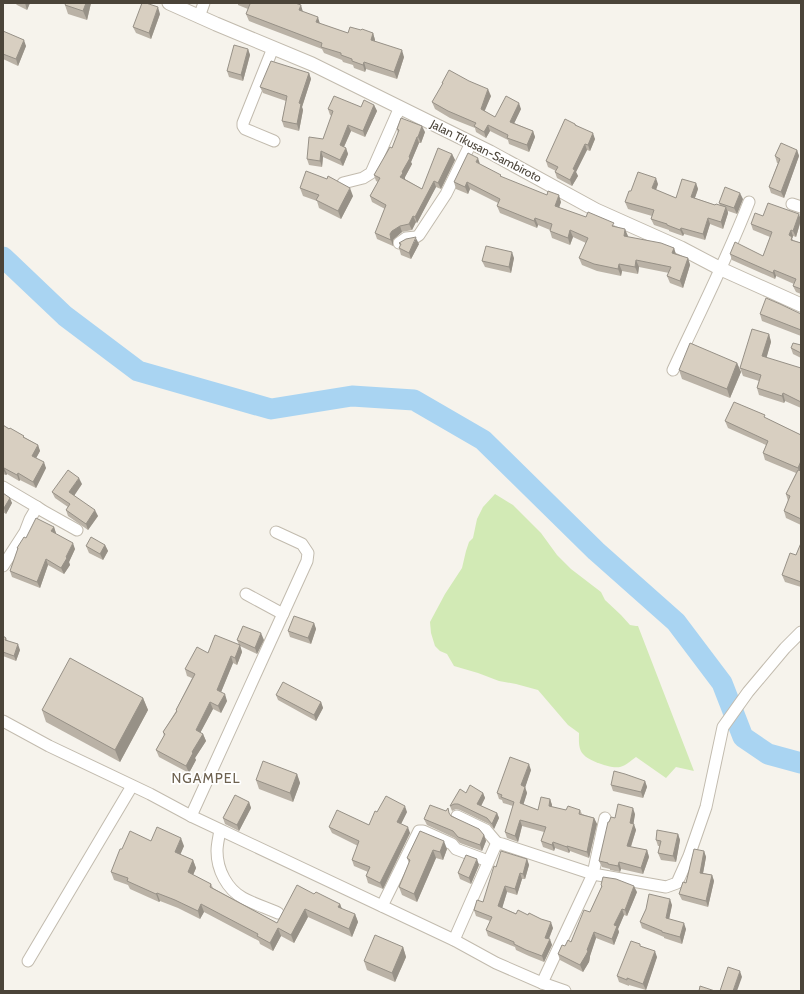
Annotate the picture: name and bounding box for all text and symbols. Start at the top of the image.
street label: Jalan Tikusan-Sambiroto [427,116,545,185]
district label: NGAMPEL [172,769,240,787]

